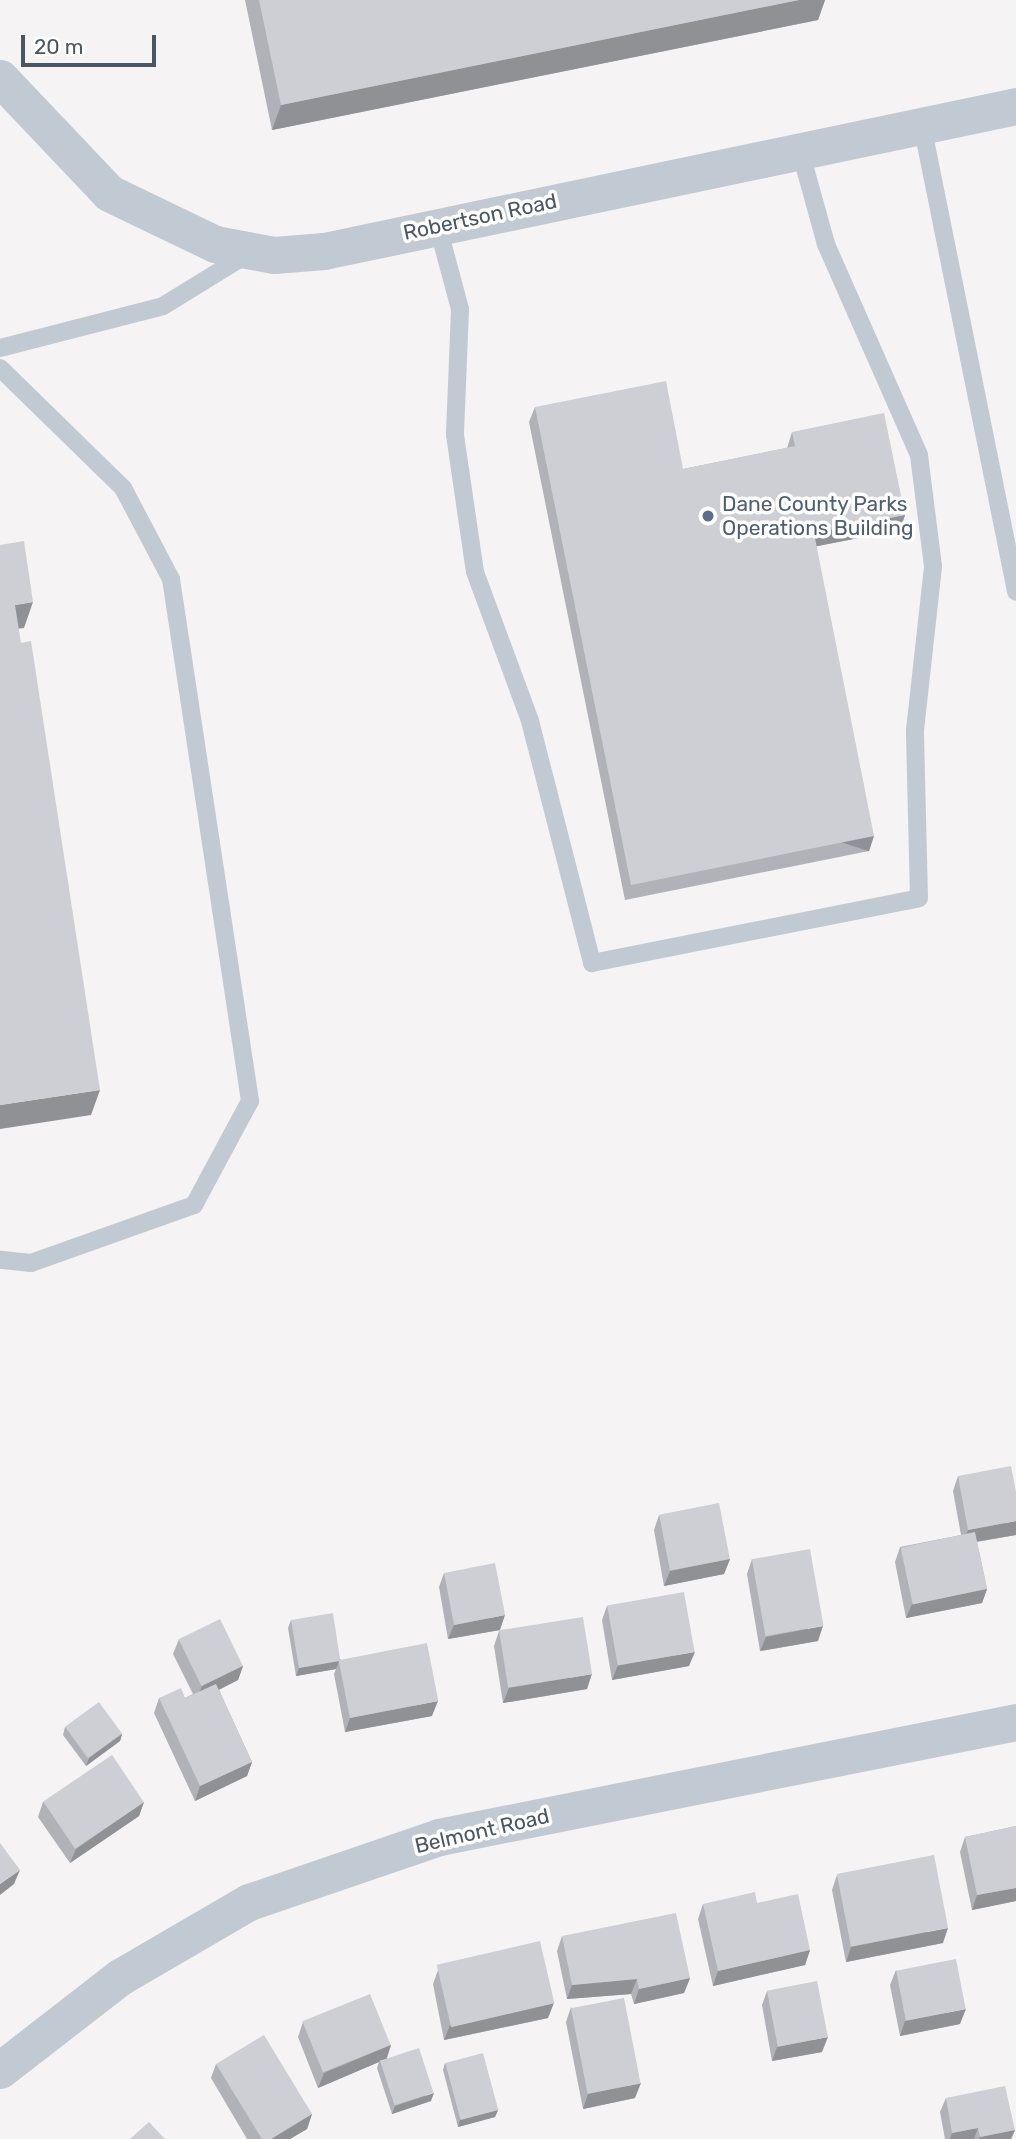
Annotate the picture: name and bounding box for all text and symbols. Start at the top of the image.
scale bar [24,21,159,65]
text: 20 m [34,34,83,59]
street label: Robertson Road [401,188,559,246]
place label: Dane County Parks Operations Building [722,491,913,541]
marker: Dane County Parks Operations Building [700,508,716,524]
street label: Belmont Road [412,1803,552,1859]

